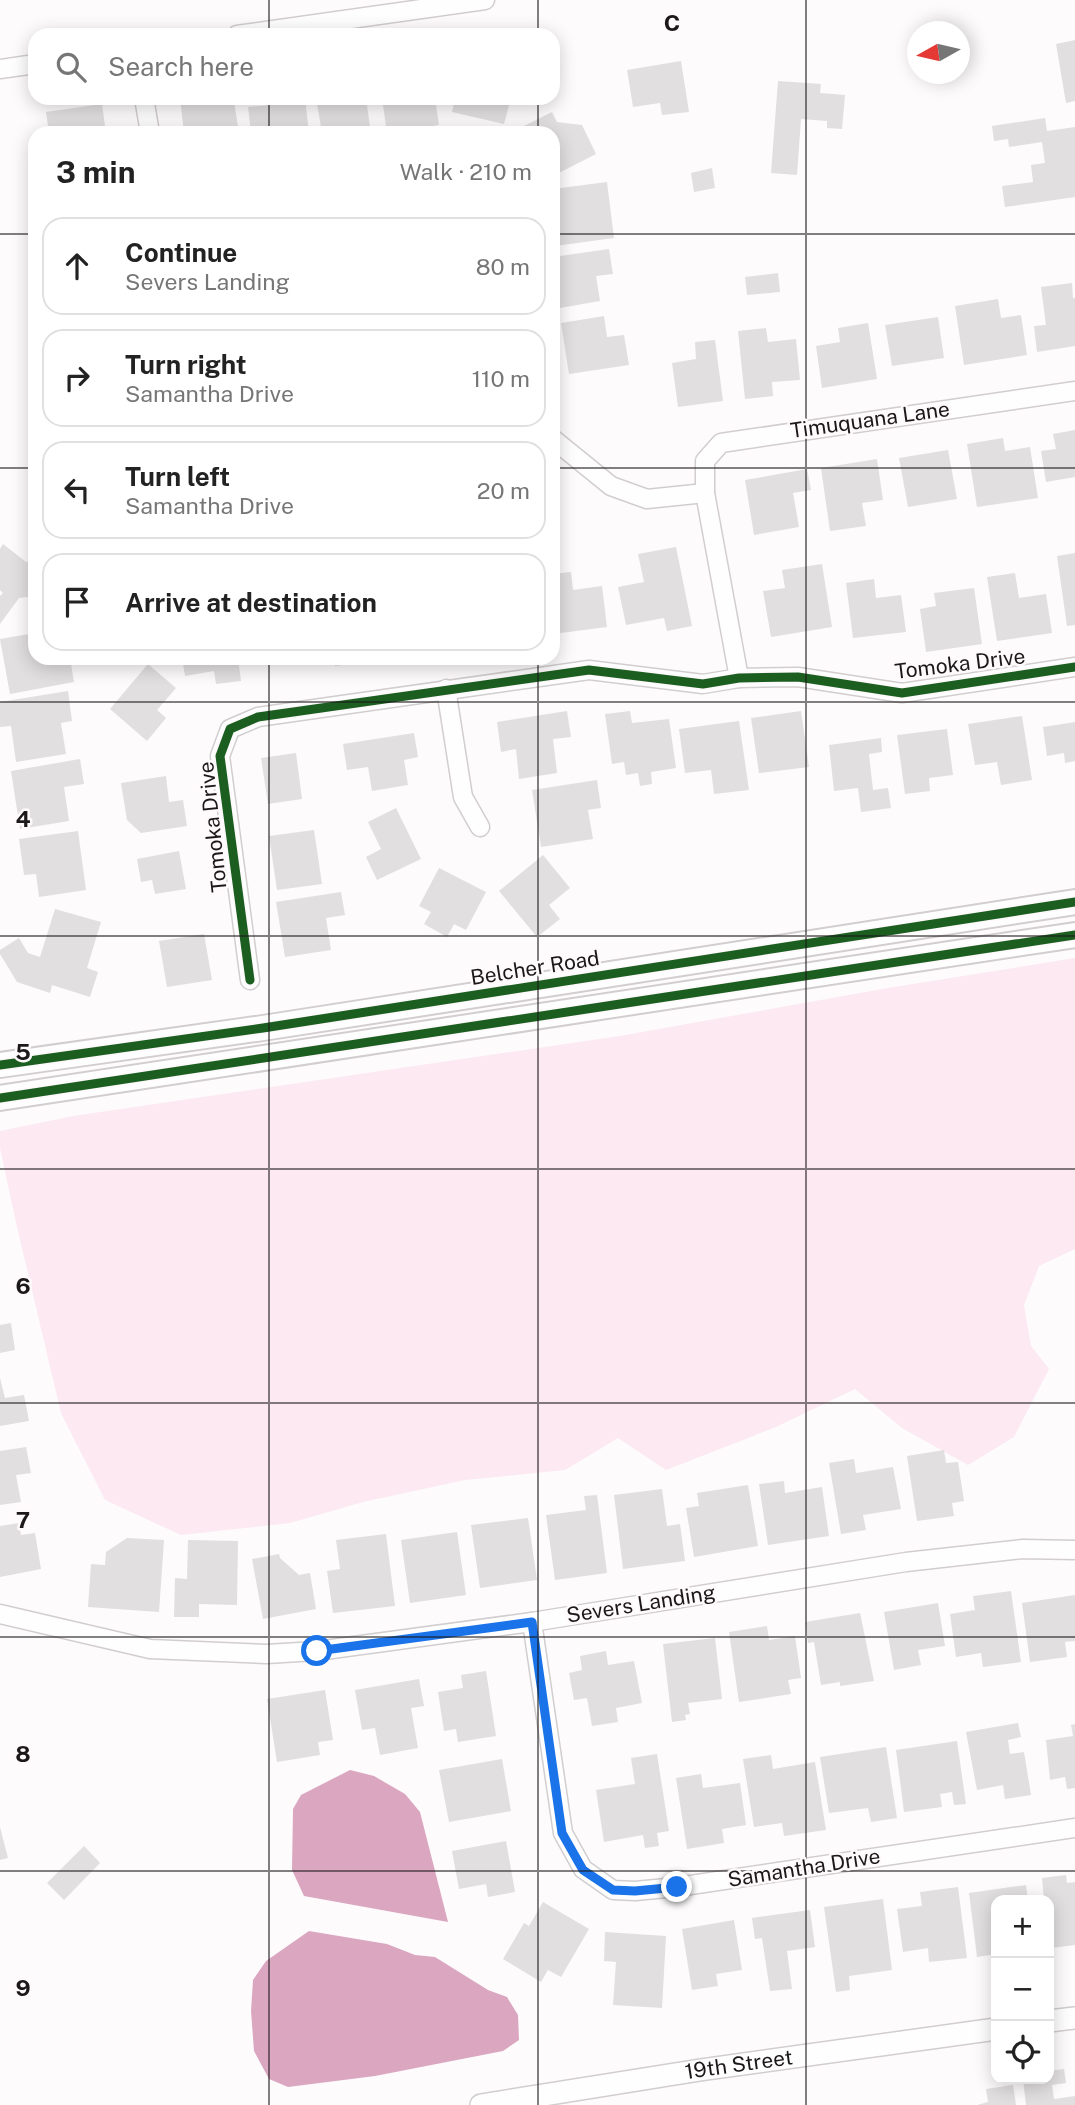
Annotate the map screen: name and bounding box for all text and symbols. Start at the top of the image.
text: C [664,9,680,36]
north arrow [907,21,970,84]
search box [28,28,560,105]
icon: search [52,48,90,86]
text: Search here [108,51,254,82]
text: 3 min [56,154,135,190]
text: Walk · 210 m [400,158,532,185]
text: Continue [125,237,237,268]
icon: ahead [58,247,96,285]
text: 80 m [476,253,530,280]
text: Severs Landing [125,268,290,295]
text: Turn right [125,349,247,380]
icon: right [58,359,96,397]
text: 110 m [472,365,530,392]
text: Samantha Drive [125,380,294,407]
street label: Timuquana Lane [789,396,951,443]
text: Turn left [125,461,230,492]
icon: left [58,471,96,509]
text: 20 m [477,477,530,504]
text: Samantha Drive [125,492,294,519]
icon: arrive [58,583,96,621]
text: Arrive at destination [125,587,377,618]
street label: Tomoka Drive [893,643,1027,684]
street label: Tomoka Drive [193,760,232,894]
text: 4 [15,805,31,832]
street label: Belcher Road [469,945,601,990]
text: 5 [15,1038,31,1065]
text: 6 [15,1272,31,1299]
text: 7 [16,1506,30,1533]
street label: Severs Landing [565,1579,717,1628]
route start [301,1635,332,1666]
text: 8 [15,1740,31,1767]
street label: Samantha Drive [726,1843,882,1892]
route end [661,1871,692,1902]
map controls [991,1895,1054,2084]
button: + [991,1895,1054,1958]
button: − [991,1958,1054,2021]
text: 9 [15,1974,31,2001]
button: locate [991,2021,1054,2084]
street label: 19th Street [683,2044,794,2084]

